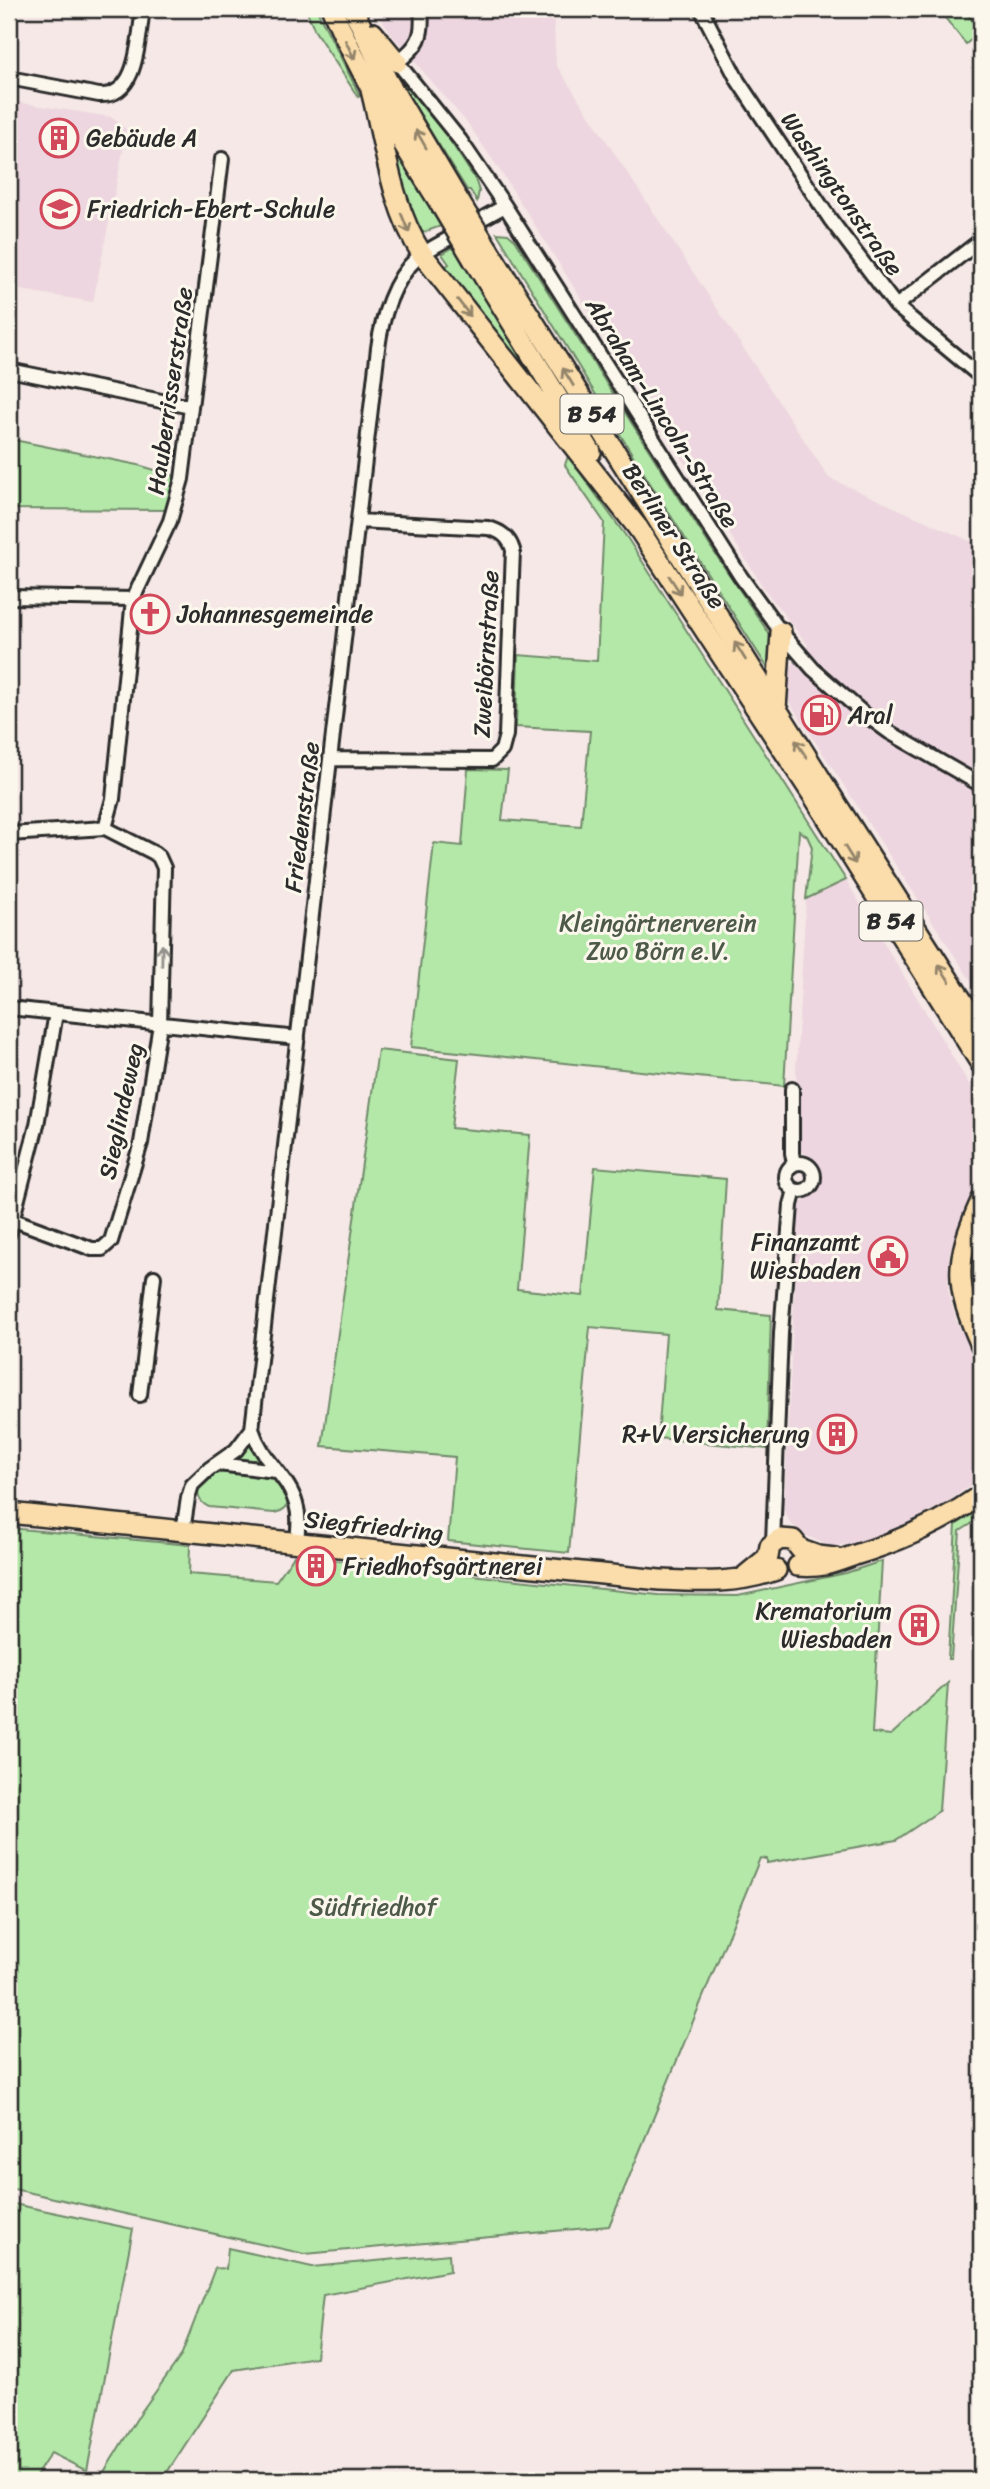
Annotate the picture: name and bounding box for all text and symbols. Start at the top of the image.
one-way arrow [344,39,357,60]
street label: Washingtonstraße [769,103,915,285]
building icon: Gebäude A [38,117,80,159]
place label: Gebäude A [86,117,198,159]
one-way arrow [414,130,428,150]
school or university icon: Friedrich-Ebert-Schule [39,188,81,230]
place label: Friedrich-Ebert-Schule [87,188,335,230]
one-way arrow [399,211,412,233]
street label: Hauberrisserstraße [135,284,205,498]
street label: Abraham-Lincoln-Straße [573,288,750,537]
one-way arrow [457,298,472,316]
one-way arrow [560,367,574,387]
road number: B 54 [560,394,624,434]
street label: Berliner Straße [611,454,737,618]
street label: Zweibörnstraße [461,569,511,739]
one-way arrow [668,574,682,594]
church icon: Johannesgemeinde [129,593,171,635]
place label: Johannesgemeinde [176,593,373,635]
one-way arrow [732,642,746,662]
fuel station icon: Aral [800,694,842,736]
place label: Aral [847,694,894,736]
street label: Friedenstraße [272,739,332,895]
one-way arrow [794,740,808,759]
one-way arrow [842,845,857,864]
park label: Kleingärtnerverein Zwo Börn e.V. [559,902,757,972]
road number: B 54 [860,902,922,940]
one-way arrow [155,944,168,967]
one-way arrow [937,963,951,983]
street label: Sieglindeweg [86,1039,156,1183]
place label: Finanzamt Wiesbaden [750,1221,861,1291]
public building icon: Finanzamt Wiesbaden [867,1235,909,1277]
place label: R+V Versicherung [622,1413,810,1455]
building icon: R+V Versicherung [816,1413,858,1455]
street label: Siegfriedring [302,1498,446,1554]
building icon: Friedhofsgärtnerei [295,1545,337,1587]
place label: Friedhofsgärtnerei [343,1545,543,1587]
place label: Krematorium Wiesbaden [755,1590,892,1660]
building icon: Krematorium Wiesbaden [898,1604,940,1646]
park label: Südfriedhof [309,1886,439,1928]

